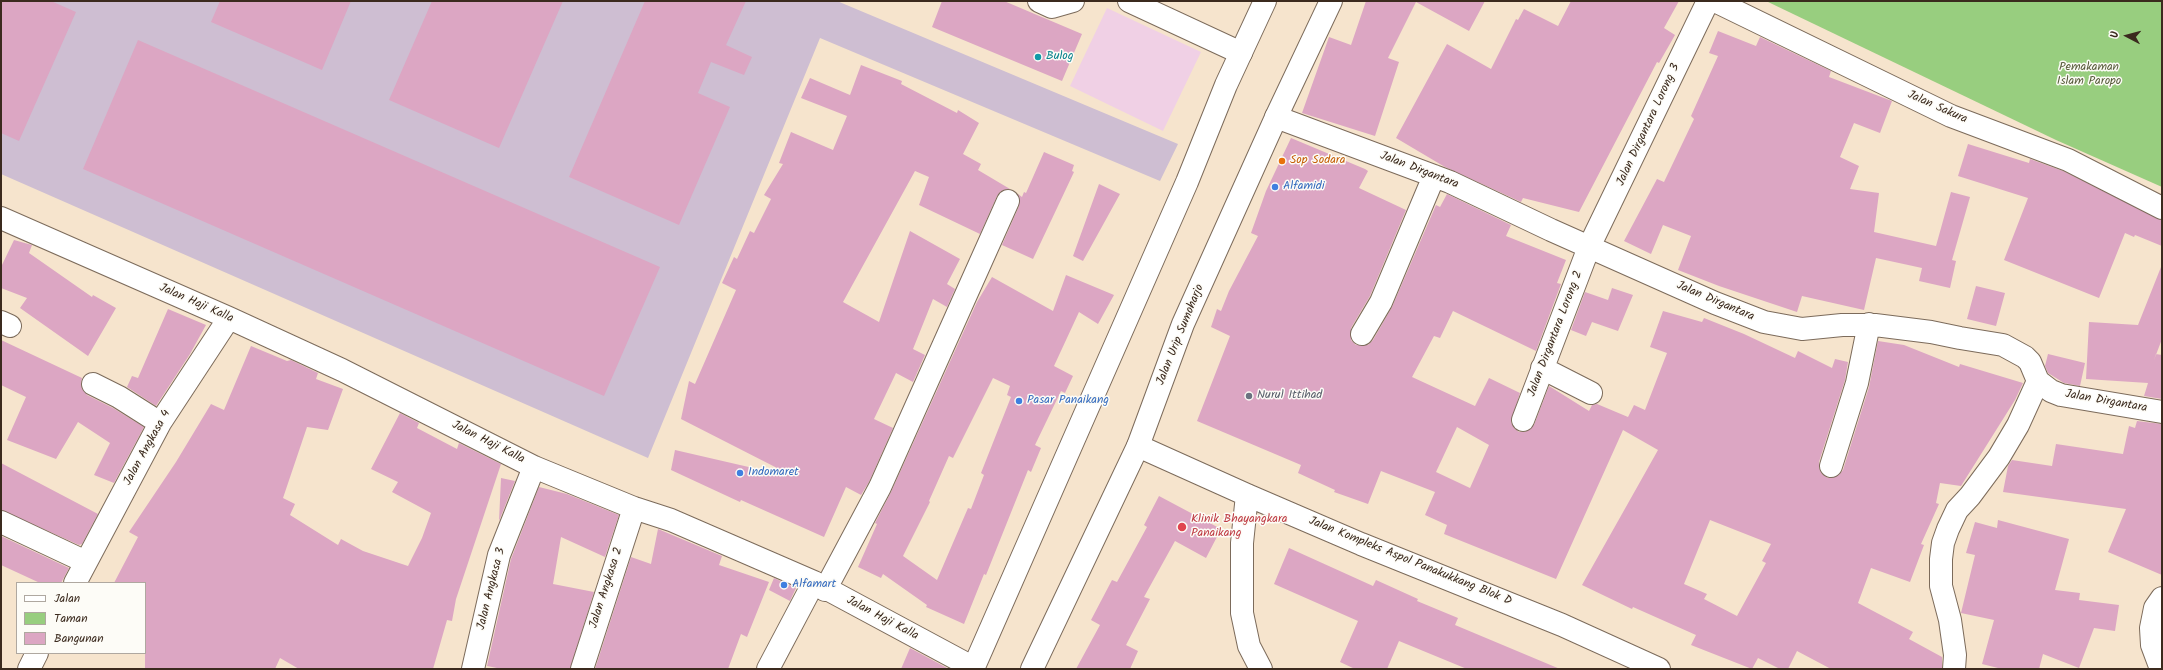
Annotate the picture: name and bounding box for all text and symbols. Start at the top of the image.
north arrow [2107,16,2147,56]
text: U [2106,31,2124,39]
place label: Bulog [1046,50,1073,64]
marker: Bulog [1033,52,1043,62]
park label: Pemakaman Islam Paropo [2057,61,2121,89]
street label: Jalan Dirgantara Lorong 3 [1614,62,1684,188]
street label: Jalan Sakura [1905,88,1969,128]
street label: Jalan Dirgantara [1378,149,1460,193]
place label: Sop Sodara [1290,154,1345,168]
marker: Sop Sodara [1277,156,1287,166]
place label: Alfamidi [1283,180,1325,194]
marker: Alfamidi [1270,182,1280,192]
street label: Jalan Dirgantara Lorong 2 [1525,269,1587,399]
street label: Jalan Dirgantara [1674,279,1756,325]
street label: Jalan Haji Kalla [157,281,235,327]
street label: Jalan Urip Sumoharjo [1154,283,1208,387]
street label: Jalan Dirgantara [2064,388,2148,416]
place label: Nurul Ittihad [1257,389,1322,403]
marker: Nurul Ittihad [1244,391,1254,401]
place label: Pasar Panaikang [1027,394,1109,408]
marker: Pasar Panaikang [1014,396,1024,406]
street label: Jalan Angkasa 4 [121,408,175,488]
street label: Jalan Haji Kalla [449,419,527,467]
place label: Indomaret [748,466,799,480]
marker: Indomaret [735,468,745,478]
place label: Klinik Bhayangkara Panaikang [1191,513,1287,541]
street label: Jalan Kompleks Aspol Panakukkang Blok D [1306,515,1514,609]
marker: Klinik Bhayangkara Panaikang [1176,521,1188,533]
street label: Jalan Angkasa 3 [475,546,509,632]
street label: Jalan Angkasa 2 [587,546,627,630]
place label: Alfamart [792,578,836,592]
marker: Alfamart [779,580,789,590]
legend [16,582,146,654]
text: Jalan [54,589,80,608]
street label: Jalan Haji Kalla [843,594,921,644]
text: Taman [54,609,88,628]
text: Bangunan [54,629,104,648]

